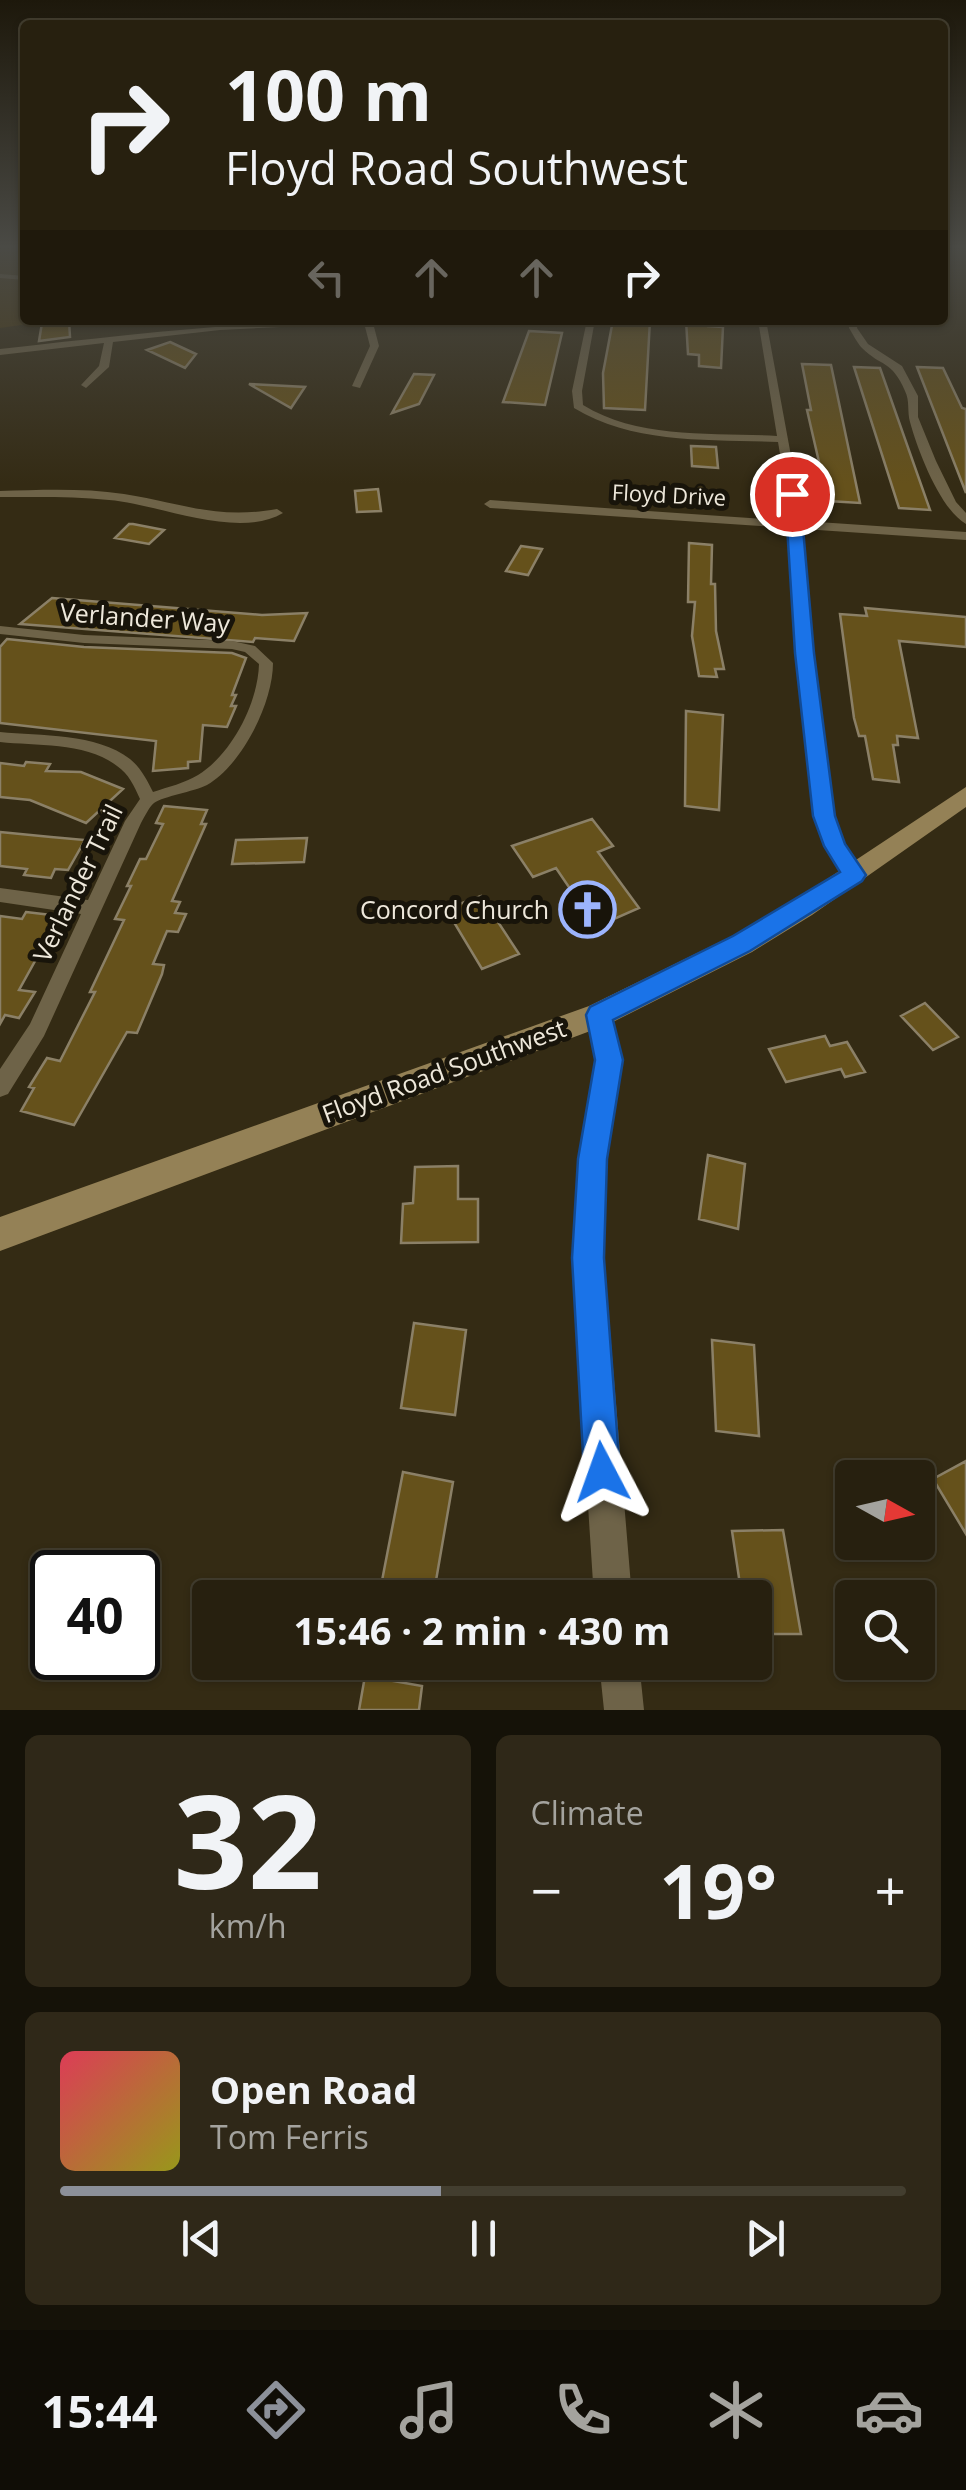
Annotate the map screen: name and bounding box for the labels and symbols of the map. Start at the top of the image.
pin [750,452,835,537]
street label: Floyd Drive [611,476,727,512]
street label: Verlander Way [59,594,232,640]
street label: Verlander Trail [24,798,130,967]
church icon: Concord Church [558,880,618,940]
place label: Concord Church [360,892,549,926]
street label: Floyd Road Southwest [317,1010,570,1130]
position arrow [550,1420,654,1524]
north arrow [835,1460,935,1560]
speed limit sign: 40 [30,1550,160,1680]

